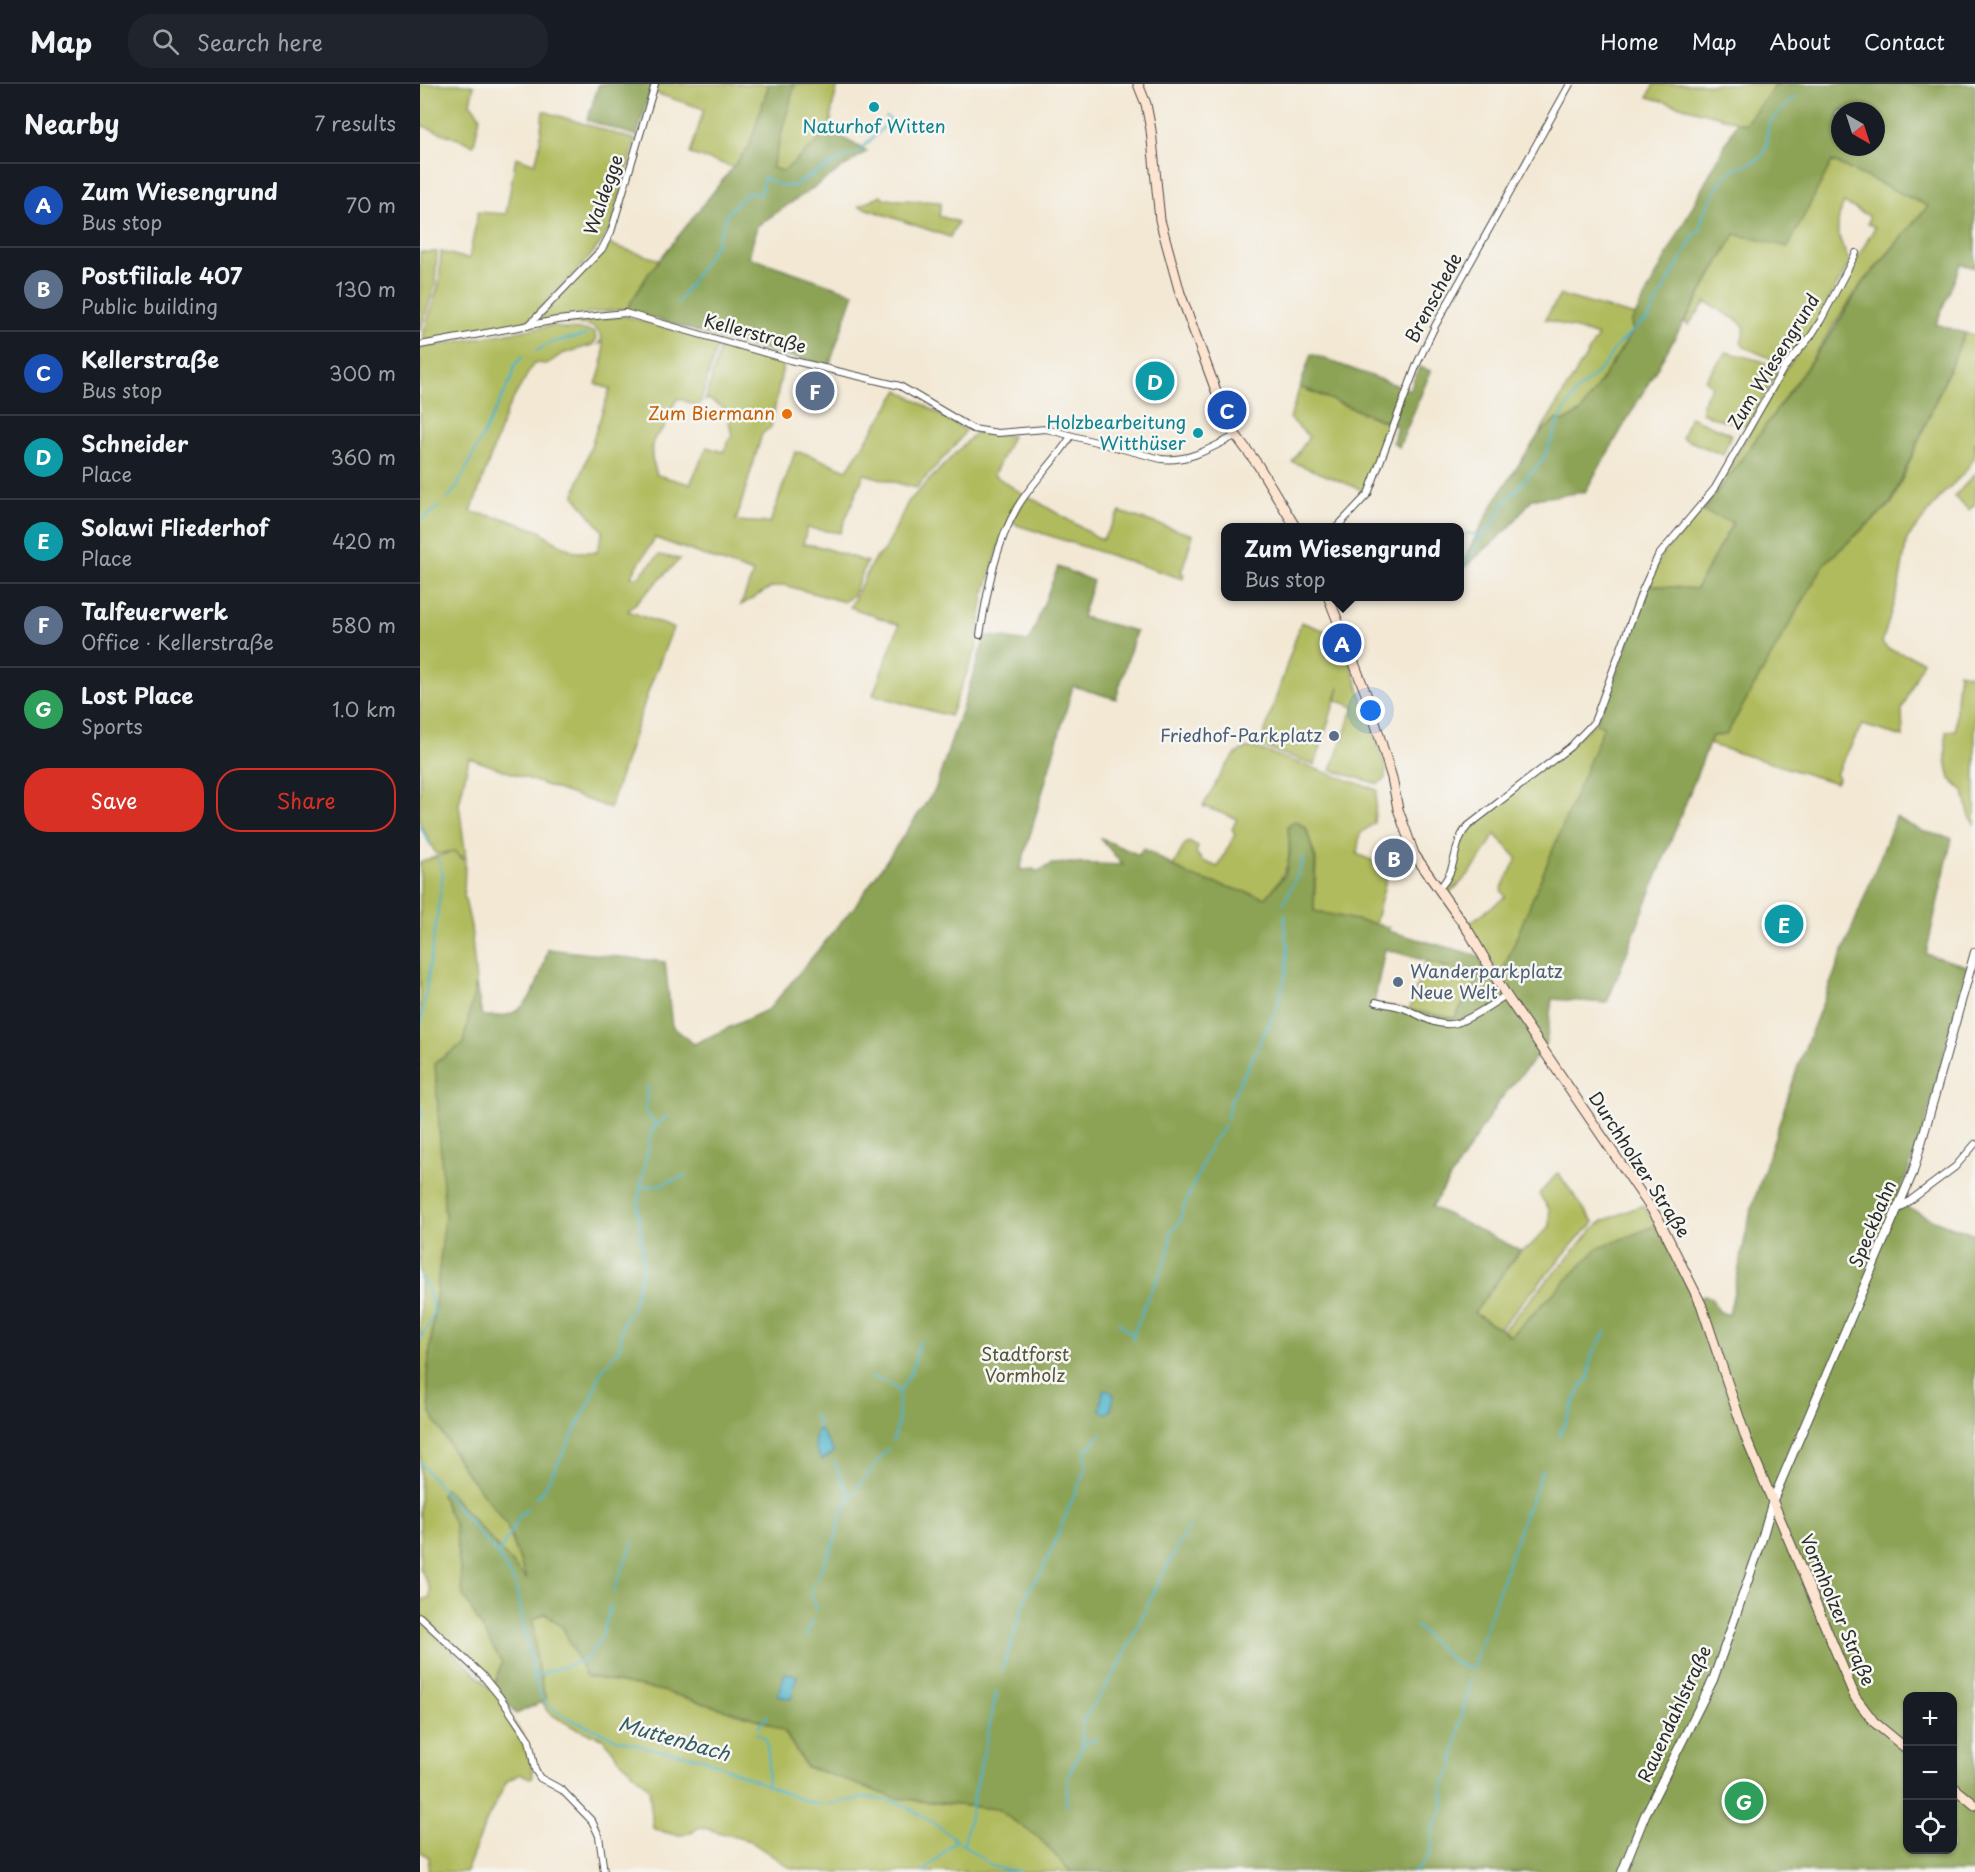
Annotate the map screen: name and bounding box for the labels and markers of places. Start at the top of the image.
marker: Naturhof Witten [867,100,881,114]
place label: Naturhof Witten [802,112,946,139]
pin: D [1136,358,1174,404]
pin: F [796,368,834,414]
pin: C [1208,388,1246,432]
place label: Zum Biermann [648,399,775,426]
marker: Zum Biermann [780,407,794,421]
place label: Holzbearbeitung Witthüser [1047,408,1187,456]
marker: Holzbearbeitung Witthüser [1191,426,1205,440]
pin: A [1322,620,1362,666]
place label: Friedhof-Parkplatz [1160,721,1322,748]
marker: Friedhof-Parkplatz [1327,729,1341,743]
pin: B [1374,836,1414,880]
pin: E [1764,902,1804,946]
place label: Wanderparkplatz Neue Welt [1410,957,1563,1005]
marker: Wanderparkplatz Neue Welt [1391,975,1405,989]
pin: G [1724,1778,1764,1824]

